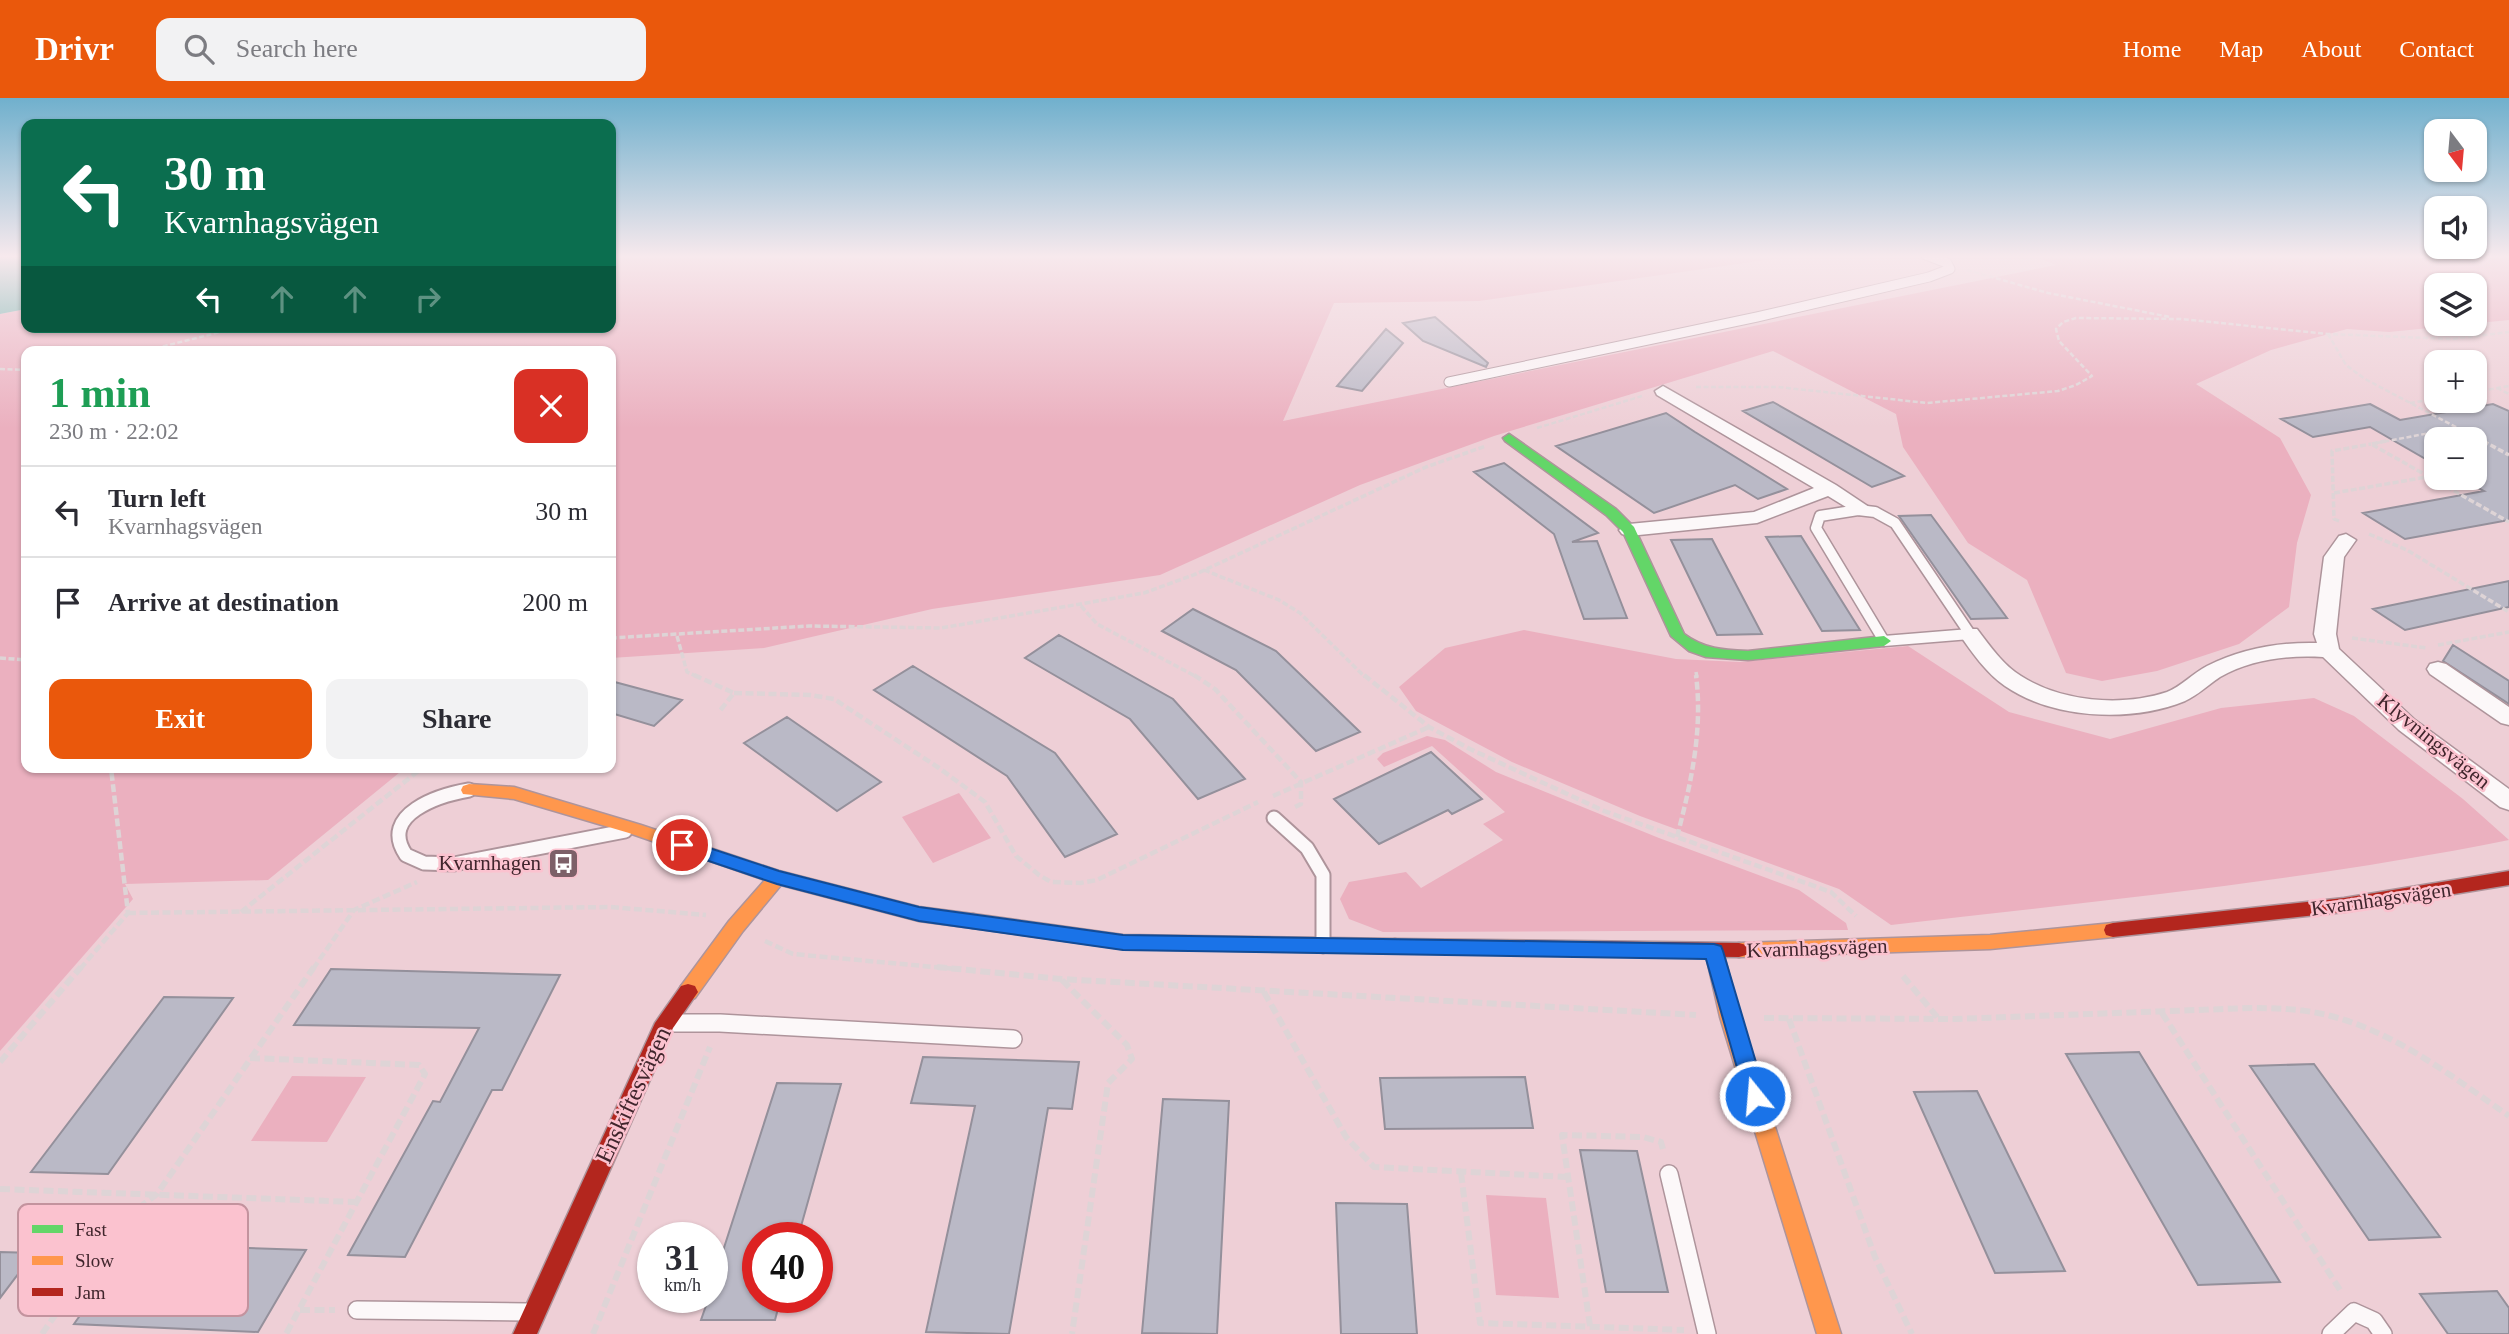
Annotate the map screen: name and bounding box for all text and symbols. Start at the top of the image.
search box [156,18,646,81]
icon: search [180,30,218,68]
text: Drivr [35,31,114,67]
text: Search here [236,34,358,63]
text: Home [2123,36,2181,62]
text: Map [2219,36,2263,62]
text: About [2301,36,2361,62]
text: Contact [2399,36,2474,62]
north arrow [2424,119,2487,182]
map controls [2424,119,2487,490]
text: 30 m [164,146,266,201]
icon: left [49,147,140,238]
button: sound [2424,196,2487,259]
text: Kvarnhagsvägen [164,204,379,240]
button: layers [2424,273,2487,336]
icon: left [190,280,228,318]
icon: ahead [263,280,301,318]
icon: ahead [336,280,374,318]
icon: right [409,280,447,318]
button: + [2424,350,2487,413]
button: close [514,369,588,443]
text: 1 min [49,370,151,416]
text: 230 m · 22:02 [49,419,179,444]
button: − [2424,427,2487,490]
text: Turn left [108,484,206,513]
icon: left [49,493,87,531]
text: 30 m [535,497,588,526]
text: Kvarnhagsvägen [108,514,263,539]
icon: arrive [49,584,87,622]
text: Arrive at destination [108,588,339,617]
text: 200 m [522,588,588,617]
button: Exit [49,679,312,759]
button: Share [326,679,588,759]
street label: Klyvningsvägen [2373,688,2495,794]
pin [652,815,712,875]
icon: arrive [663,826,701,864]
bus stop icon: Kvarnhagen [547,846,581,880]
place label: Kvarnhagen [438,851,541,875]
street label: Kvarnhagsvägen [2309,877,2453,921]
street label: Kvarnhagsvägen [1746,934,1888,962]
street label: Enskiftesvägen [590,1023,676,1167]
position arrow [1718,1059,1792,1133]
legend [18,1204,248,1316]
text: Fast [75,1219,107,1240]
speed limit sign: 40 [742,1222,833,1313]
text: 31 [665,1239,700,1278]
text: Slow [75,1250,114,1271]
text: km/h [664,1275,701,1295]
text: Jam [75,1282,106,1303]

